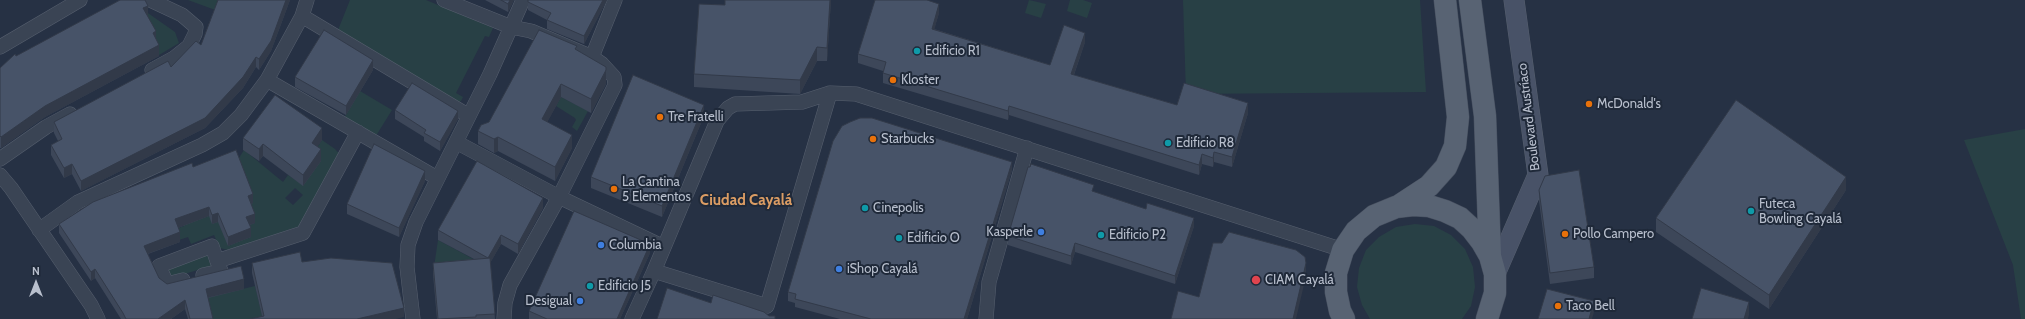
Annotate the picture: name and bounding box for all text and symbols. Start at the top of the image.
place label: Edificio R1 [925,43,980,59]
marker: Edificio R1 [912,46,922,56]
street label: Boulevard Austríaco [1515,62,1543,172]
place label: Kloster [901,72,939,88]
marker: Kloster [888,75,898,85]
place label: McDonald's [1597,96,1661,112]
marker: McDonald's [1584,99,1594,109]
place label: Tre Fratelli [668,109,724,125]
marker: Tre Fratelli [655,112,665,122]
place label: Starbucks [881,131,934,147]
marker: Starbucks [868,134,878,144]
place label: Edificio R8 [1176,135,1234,151]
marker: Edificio R8 [1163,138,1173,148]
place label: La Cantina 5 Elementos [622,174,691,205]
marker: La Cantina 5 Elementos [609,184,619,194]
district label: Ciudad Cayalá [700,192,792,210]
place label: Futeca Bowling Cayalá [1759,196,1842,227]
place label: Cinepolis [873,200,924,216]
marker: Cinepolis [860,203,870,213]
marker: Futeca Bowling Cayalá [1746,206,1756,216]
place label: Kasperle [986,224,1033,240]
place label: Pollo Campero [1573,226,1654,242]
marker: Kasperle [1036,227,1046,237]
place label: Edificio P2 [1109,227,1166,243]
marker: Pollo Campero [1560,229,1570,239]
place label: Edificio O [907,230,960,246]
marker: Edificio P2 [1096,230,1106,240]
marker: Edificio O [894,233,904,243]
place label: Columbia [609,237,661,253]
marker: Columbia [596,240,606,250]
place label: iShop Cayalá [847,261,917,277]
north arrow [16,263,56,303]
text: N [32,264,40,278]
marker: iShop Cayalá [834,264,844,274]
place label: CIAM Cayalá [1265,272,1334,288]
marker: CIAM Cayalá [1250,274,1262,286]
place label: Edificio J5 [598,278,651,294]
marker: Edificio J5 [585,281,595,291]
place label: Desigual [525,293,572,309]
marker: Desigual [575,296,585,306]
place label: Taco Bell [1566,298,1615,314]
marker: Taco Bell [1553,301,1563,311]

